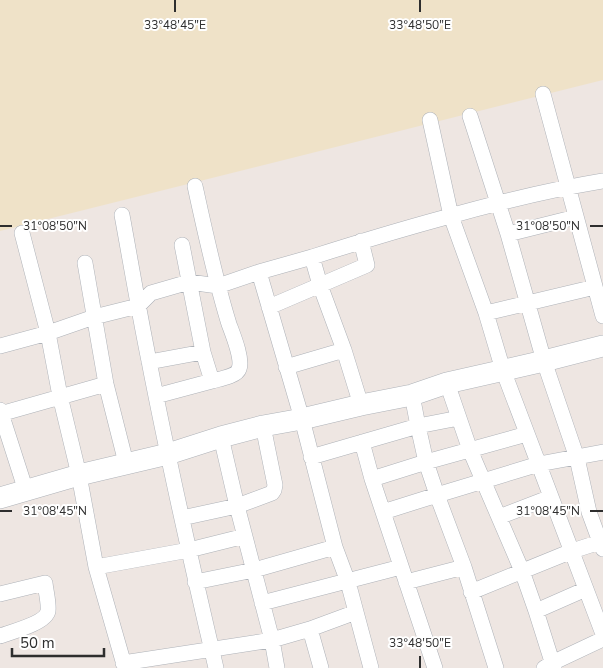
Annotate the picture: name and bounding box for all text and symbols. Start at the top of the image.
text: 33°48'45"E [144,17,206,33]
text: 33°48'50"E [389,17,451,33]
text: 31°08'50"N [23,218,87,234]
text: 31°08'50"N [516,218,580,234]
text: 31°08'45"N [23,503,87,519]
text: 31°08'45"N [516,503,580,519]
scale bar [12,626,105,658]
text: 50 m [20,633,55,653]
text: 33°48'50"E [389,635,451,651]

